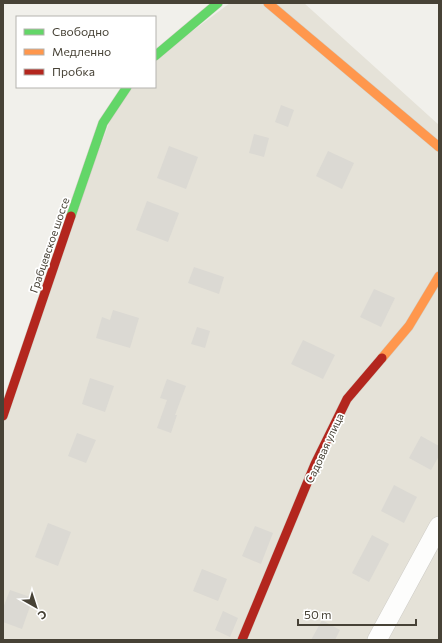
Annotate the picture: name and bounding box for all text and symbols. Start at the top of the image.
legend [16,16,156,88]
text: Свободно [52,24,109,38]
text: Медленно [52,44,111,58]
text: Пробка [52,64,95,78]
street label: Грабцевское шоссе [27,195,72,294]
street label: Садовая улица [302,411,346,485]
north arrow [16,587,56,627]
scale bar [298,601,416,627]
text: 50 m [304,607,332,621]
text: С [35,608,50,623]

